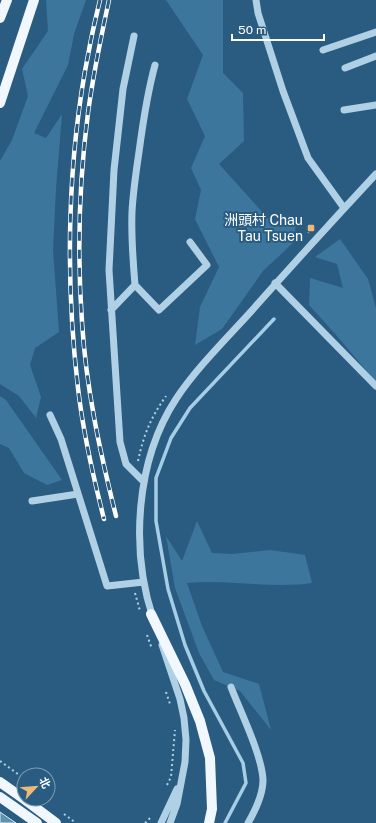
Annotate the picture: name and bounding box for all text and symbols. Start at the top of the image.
scale bar [232,16,324,42]
text: 50 m [238,23,266,37]
place label: 洲頭村 Chau Tau Tsuen [224,212,303,244]
marker: 洲頭村 Chau Tau Tsuen [306,223,316,233]
north arrow [16,767,56,807]
text: 北 [37,775,53,790]

